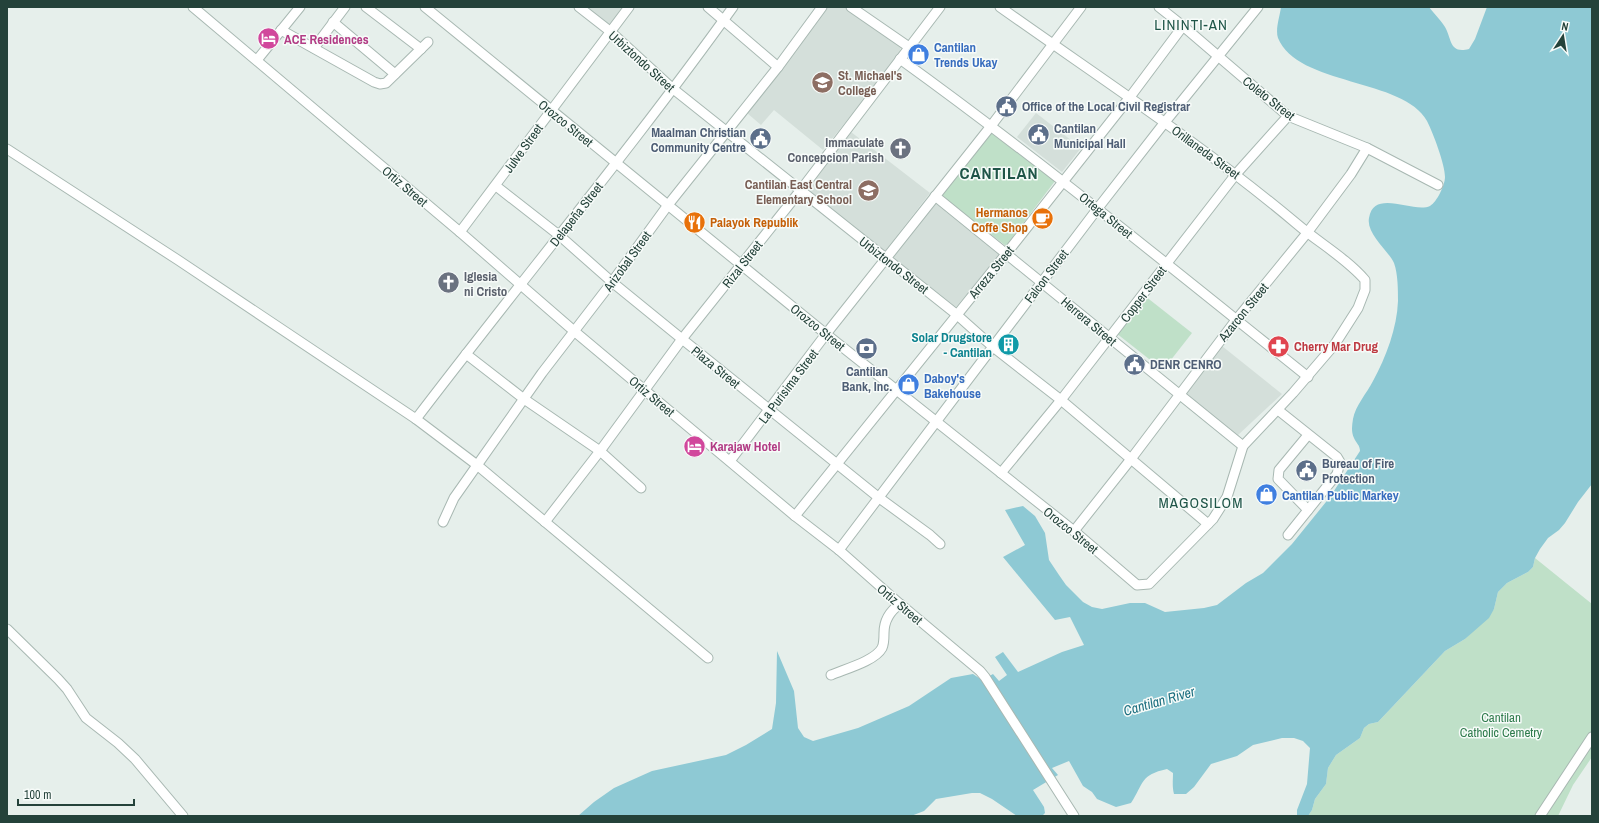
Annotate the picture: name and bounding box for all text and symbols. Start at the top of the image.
district label: LININTI-AN [1154,14,1228,35]
north arrow [1543,16,1583,56]
text: N [1560,19,1570,34]
hotel icon: ACE Residences [255,26,281,52]
street label: Urbiztondo Street [605,27,678,96]
place label: ACE Residences [284,31,369,48]
place label: Cantilan Trends Ukay [934,39,997,71]
shop icon: Cantilan Trends Ukay [906,41,932,67]
place label: St. Michael's College [838,67,902,99]
school or university icon: St. Michael's College [810,69,836,95]
street label: Coleto Street [1239,73,1298,124]
public building icon: Office of the Local Civil Registrar [994,93,1020,119]
street label: Orozco Street [535,96,597,151]
place label: Office of the Local Civil Registrar [1022,98,1191,115]
place label: Cantilan Municipal Hall [1054,120,1126,152]
street label: Julve Street [500,121,547,176]
public building icon: Cantilan Municipal Hall [1025,122,1051,148]
street label: Orillaneda Street [1168,122,1243,183]
place label: Maalman Christian Community Centre [651,124,746,156]
public building icon: Maalman Christian Community Centre [748,126,774,152]
place label: Immaculate Concepcion Parish [787,134,884,166]
church icon: Immaculate Concepcion Parish [887,136,913,162]
district label: CANTILAN [959,161,1039,184]
street label: Ortiz Street [378,162,431,210]
place label: Cantilan East Central Elementary School [745,176,852,208]
school or university icon: Cantilan East Central Elementary School [855,178,881,204]
street label: Delapeña Street [546,179,607,250]
street label: Ortega Street [1075,189,1136,242]
place label: Hermanos Coffe Shop [971,204,1028,236]
cafe icon: Hermanos Coffe Shop [1030,206,1056,232]
restaurant icon: Palayok Republik [682,209,708,235]
place label: Palayok Republik [710,214,798,231]
street label: Arizobal Street [599,228,655,296]
street label: Urbiztondo Street [856,233,932,298]
street label: Rizal Street [719,237,766,291]
street label: Arreza Street [964,243,1018,303]
street label: Falcon Street [1021,246,1072,307]
street label: Copper Street [1117,263,1170,326]
place label: Iglesia ni Cristo [464,268,507,300]
church icon: Iglesia ni Cristo [435,270,461,296]
street label: Azarcon Street [1214,280,1272,346]
street label: Herrera Street [1057,293,1120,350]
street label: Orozco Street [787,300,849,355]
place label: Solar Drugstore - Cantilan [911,329,992,361]
building icon: Solar Drugstore - Cantilan [995,331,1021,357]
pharmacy icon: Cherry Mar Drug [1266,333,1292,359]
bank icon: Cantilan Bank, Inc. [854,336,880,362]
place label: Cherry Mar Drug [1294,338,1379,355]
street label: Plaza Street [688,343,744,392]
street label: La Purisima Street [755,346,822,427]
public building icon: DENR CENRO [1121,351,1147,377]
place label: DENR CENRO [1150,356,1222,373]
place label: Cantilan Bank, Inc. [842,363,892,395]
place label: Daboy's Bakehouse [924,370,981,402]
street label: Ortiz Street [625,372,678,420]
shop icon: Daboy's Bakehouse [895,372,921,398]
hotel icon: Karajaw Hotel [682,433,708,459]
place label: Karajaw Hotel [710,438,781,455]
place label: Bureau of Fire Protection [1322,455,1394,487]
public building icon: Bureau of Fire Protection [1293,457,1319,483]
shop icon: Cantilan Public Markey [1253,482,1279,508]
place label: Cantilan Public Markey [1282,487,1399,504]
district label: MAGOSILOM [1159,492,1243,513]
street label: Orozco Street [1040,503,1102,558]
street label: Ortiz Street [873,580,926,628]
water label: Cantilan River [1121,682,1198,720]
park label: Cantilan Catholic Cemetry [1460,709,1543,741]
scale bar [18,781,134,807]
text: 100 m [24,787,51,803]

